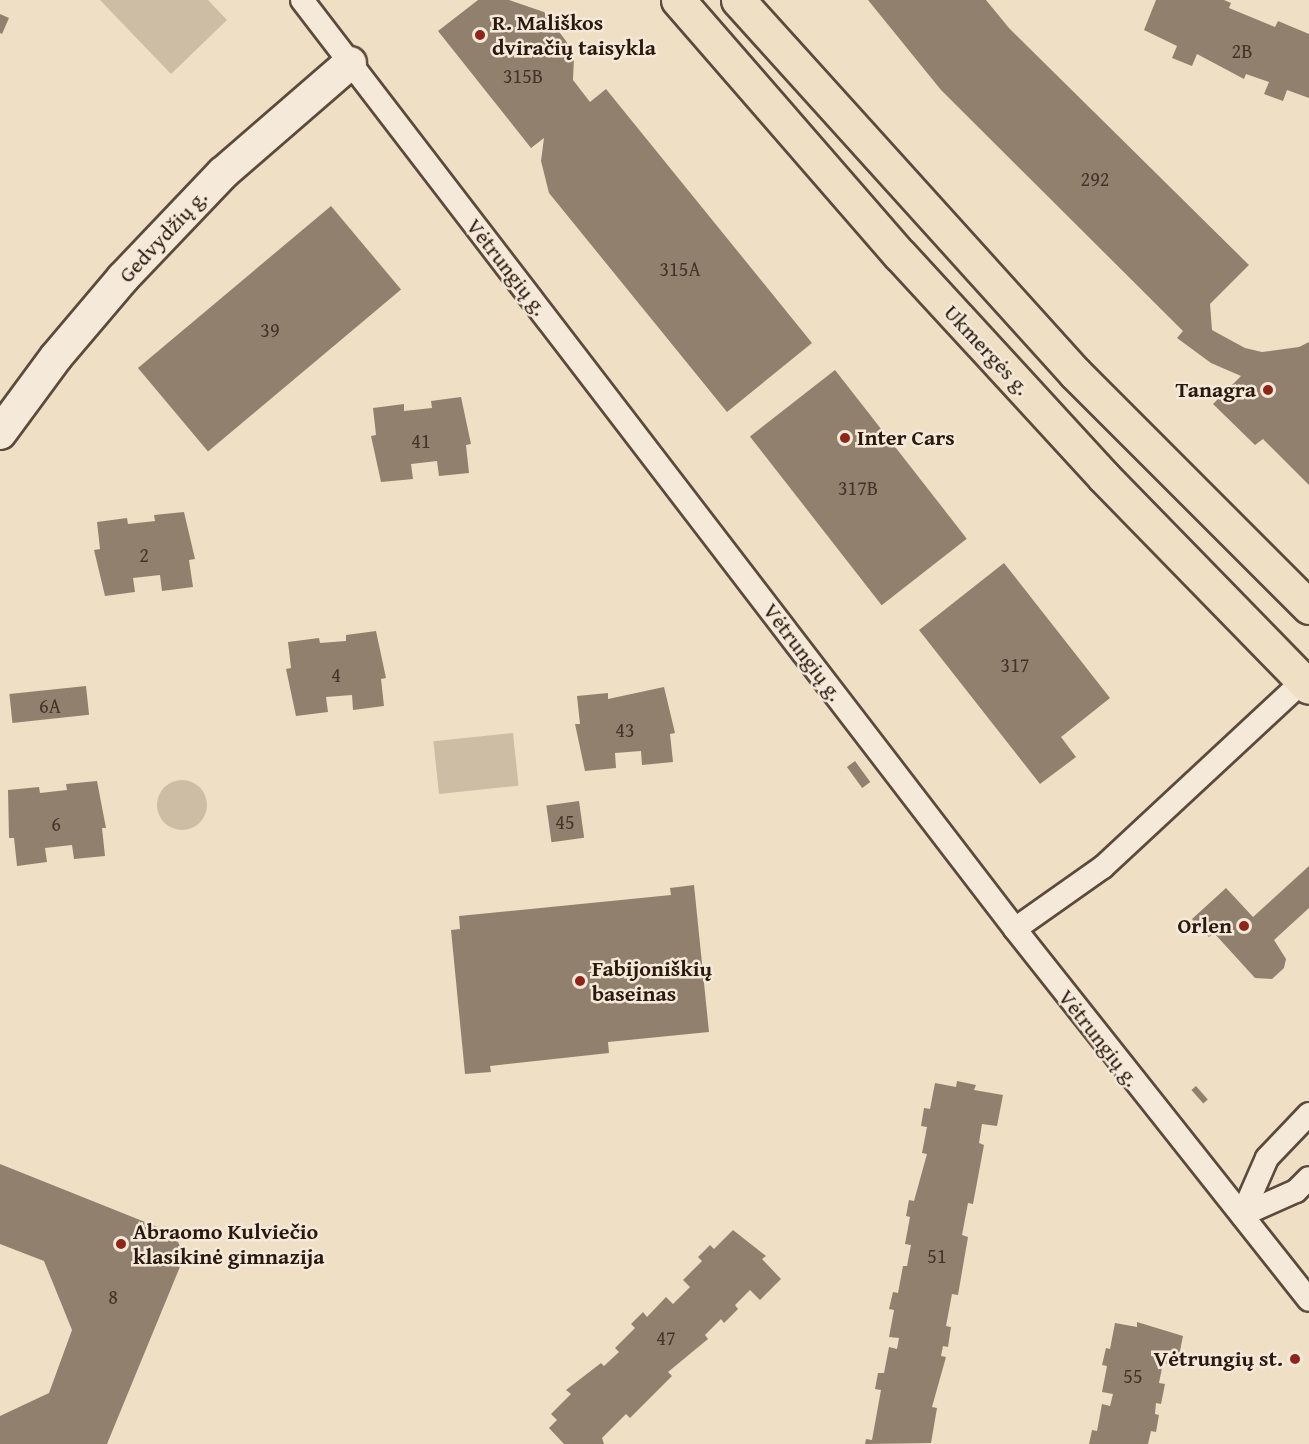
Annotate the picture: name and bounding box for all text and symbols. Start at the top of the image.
place label: R. Mališkos dviračių taisykla [492,9,656,60]
marker: R. Mališkos dviračių taisykla [473,28,487,42]
house number: 2B [1232,38,1252,62]
house number: 315B [503,63,543,87]
house number: 292 [1081,166,1109,190]
street label: Gedvydžių g. [113,184,213,288]
street label: Vėtrungių g. [461,213,553,321]
house number: 315A [659,256,701,280]
street label: Ukmergės g. [938,299,1036,401]
house number: 39 [260,317,280,341]
place label: Tanagra [1176,377,1256,403]
marker: Tanagra [1261,383,1275,397]
place label: Inter Cars [857,425,955,451]
house number: 41 [411,428,431,452]
marker: Inter Cars [838,431,852,445]
house number: 317B [838,475,878,499]
house number: 2 [139,542,149,566]
street label: Vėtrungių g. [758,598,848,706]
house number: 317 [1001,652,1029,676]
house number: 4 [331,662,341,686]
house number: 6A [39,693,61,717]
house number: 43 [615,717,635,741]
house number: 45 [555,809,575,833]
house number: 6 [51,811,61,835]
place label: Orlen [1177,913,1232,939]
marker: Orlen [1237,919,1251,933]
place label: Fabijoniškių baseinas [592,955,712,1006]
marker: Fabijoniškių baseinas [573,974,587,988]
street label: Vėtrungių g. [1053,984,1145,1092]
place label: Abraomo Kulviečio klasikinė gimnazija [133,1218,325,1270]
marker: Abraomo Kulviečio klasikinė gimnazija [114,1237,128,1251]
house number: 51 [927,1243,947,1267]
house number: 8 [108,1284,118,1308]
house number: 47 [656,1325,676,1349]
place label: Vėtrungių st. [1154,1346,1283,1372]
marker: Vėtrungių st. [1288,1352,1302,1366]
house number: 55 [1123,1363,1143,1387]

